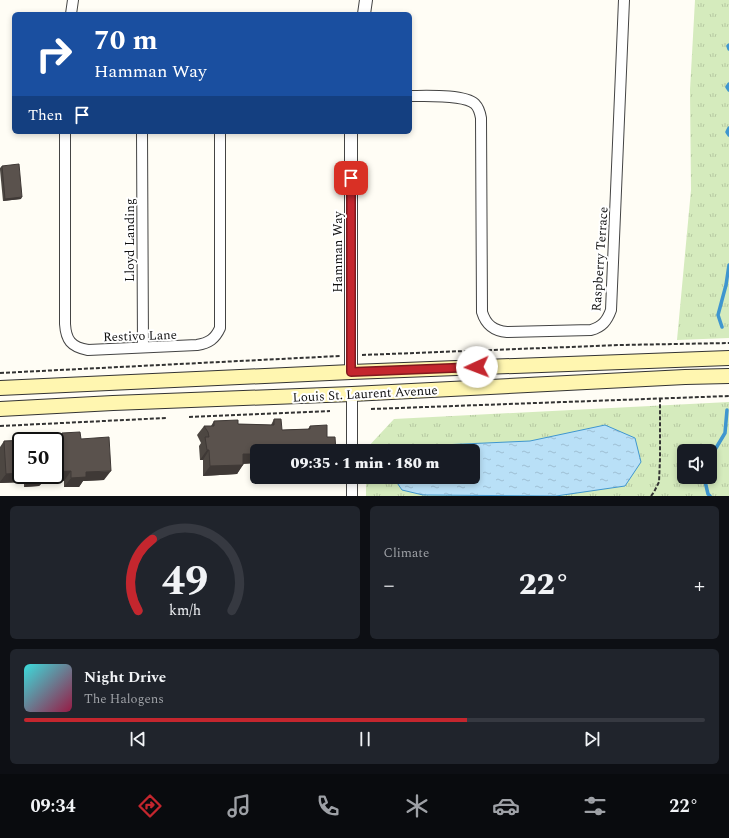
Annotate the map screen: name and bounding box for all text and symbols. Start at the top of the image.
text: 70 m [94,19,158,62]
icon: right [28,28,80,80]
text: Hamman Way [94,58,207,85]
text: Then [28,104,63,127]
icon: arrive [71,104,93,126]
pin [334,161,368,195]
icon: arrive [340,167,362,189]
street label: Lloyd Landing [120,198,140,282]
street label: Raspberry Terrace [586,206,614,312]
street label: Hamman Way [328,211,348,293]
street label: Restivo Lane [103,325,177,347]
position arrow [456,346,498,388]
street label: Louis St. Laurent Avenue [292,380,438,408]
speed limit sign: 50 [12,432,64,484]
map controls [677,444,717,484]
button: sound [677,444,717,484]
text: 09:35 · 1 min · 180 m [291,452,439,475]
text: Climate [384,543,429,563]
text: 49 [161,549,208,612]
text: 22° [519,562,570,608]
text: − [384,569,395,602]
text: + [694,569,705,602]
text: km/h [169,599,201,621]
text: Night Drive [84,666,166,689]
text: The Halogens [84,689,164,709]
icon: previous [127,728,149,750]
icon: pause [354,728,376,750]
icon: next [581,728,603,750]
icon: directions [136,792,164,820]
icon: music [225,792,253,820]
icon: phone [314,792,342,820]
icon: climate [403,792,431,820]
icon: car [492,792,520,820]
icon: filters [581,792,609,820]
text: 09:34 [30,793,76,820]
text: 22° [669,793,699,820]

